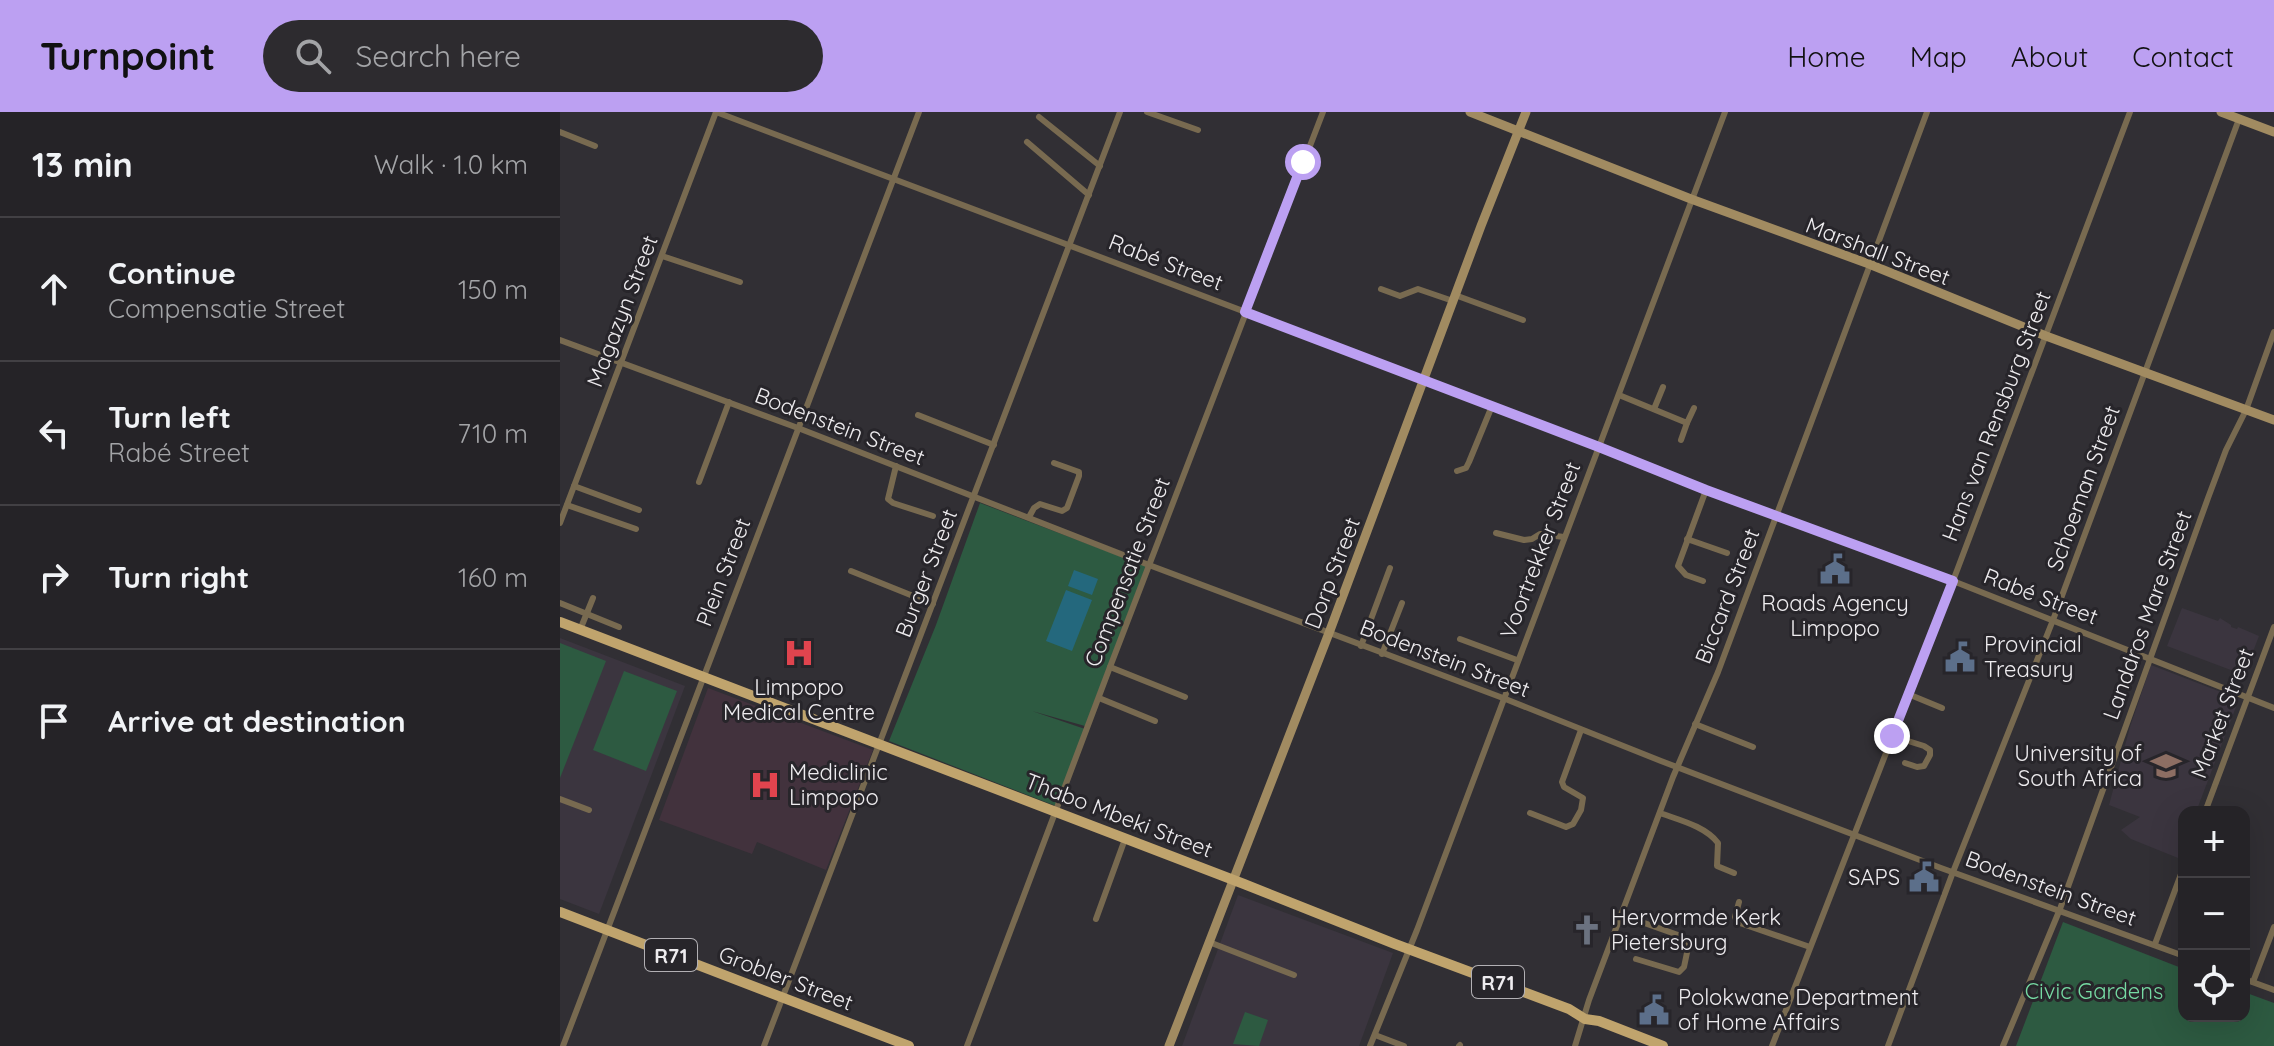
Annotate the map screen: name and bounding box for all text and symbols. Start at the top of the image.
search box [263,20,823,92]
text: Turnpoint [40,32,215,80]
icon: search [291,34,335,78]
text: Search here [355,37,521,75]
text: Home [1787,39,1866,74]
text: Map [1910,39,1967,74]
text: About [2011,39,2088,74]
text: Contact [2132,39,2234,74]
text: 13 min [32,143,133,186]
route start [1285,144,1321,180]
text: Walk · 1.0 km [374,148,528,181]
street label: Marshall Street [1802,211,1954,291]
street label: Rabé Street [1105,227,1227,297]
street label: Magazyn Street [580,231,664,391]
text: Continue [108,254,236,292]
icon: ahead [32,267,76,311]
text: 150 m [458,273,528,306]
street label: Hans van Rensburg Street [1935,287,2057,545]
text: Compensatie Street [108,292,345,325]
street label: Bodenstein Street [751,381,929,471]
text: Turn left [108,398,231,436]
street label: Schoeman Street [2040,401,2126,575]
icon: left [32,411,76,455]
text: 710 m [458,417,528,450]
text: Rabé Street [108,436,250,469]
street label: Voortrekker Street [1493,458,1587,642]
street label: Compensatie Street [1078,473,1176,671]
street label: Burger Street [889,505,963,641]
street label: Landdros Mare Street [2096,507,2198,723]
street label: Dorp Street [1298,513,1366,633]
street label: Plein Street [690,514,756,630]
street label: Biccard Street [1688,524,1766,668]
public building icon: Roads Agency Limpopo [1818,552,1852,586]
icon: right [32,555,76,599]
text: Turn right [108,558,249,596]
text: 160 m [458,561,528,594]
street label: Rabé Street [1980,561,2102,631]
place label: Roads Agency Limpopo [1761,589,1909,642]
street label: Bodenstein Street [1356,613,1534,703]
place label: Provincial Treasury [1984,630,2082,683]
hospital icon: Limpopo Medical Centre [782,636,816,670]
public building icon: Provincial Treasury [1943,640,1977,674]
street label: Market Street [2184,644,2260,782]
place label: Limpopo Medical Centre [723,673,875,726]
icon: arrive [32,699,76,743]
text: Arrive at destination [108,702,406,740]
route end [1874,718,1910,754]
place label: University of South Africa [2014,739,2142,792]
school or university icon: University of South Africa [2149,749,2183,783]
place label: Mediclinic Limpopo [789,758,888,811]
street label: Thabo Mbeki Street [1021,766,1217,864]
hospital icon: Mediclinic Limpopo [748,768,782,802]
map controls [2178,806,2250,1022]
button: + [2178,806,2250,878]
street label: Bodenstein Street [1962,844,2140,932]
public building icon: SAPS [1907,860,1941,894]
place label: SAPS [1848,863,1900,891]
button: − [2178,878,2250,950]
place label: Hervormde Kerk Pietersburg [1611,903,1781,956]
church icon: Hervormde Kerk Pietersburg [1570,913,1604,947]
road number: R71 [645,939,697,971]
street label: Grobler Street [715,940,857,1016]
button: locate [2178,950,2250,1022]
road number: R71 [1472,966,1524,998]
park label: Civic Gardens [2025,977,2163,1005]
place label: Polokwane Department of Home Affairs [1678,983,1919,1036]
public building icon: Polokwane Department of Home Affairs [1637,993,1671,1027]

